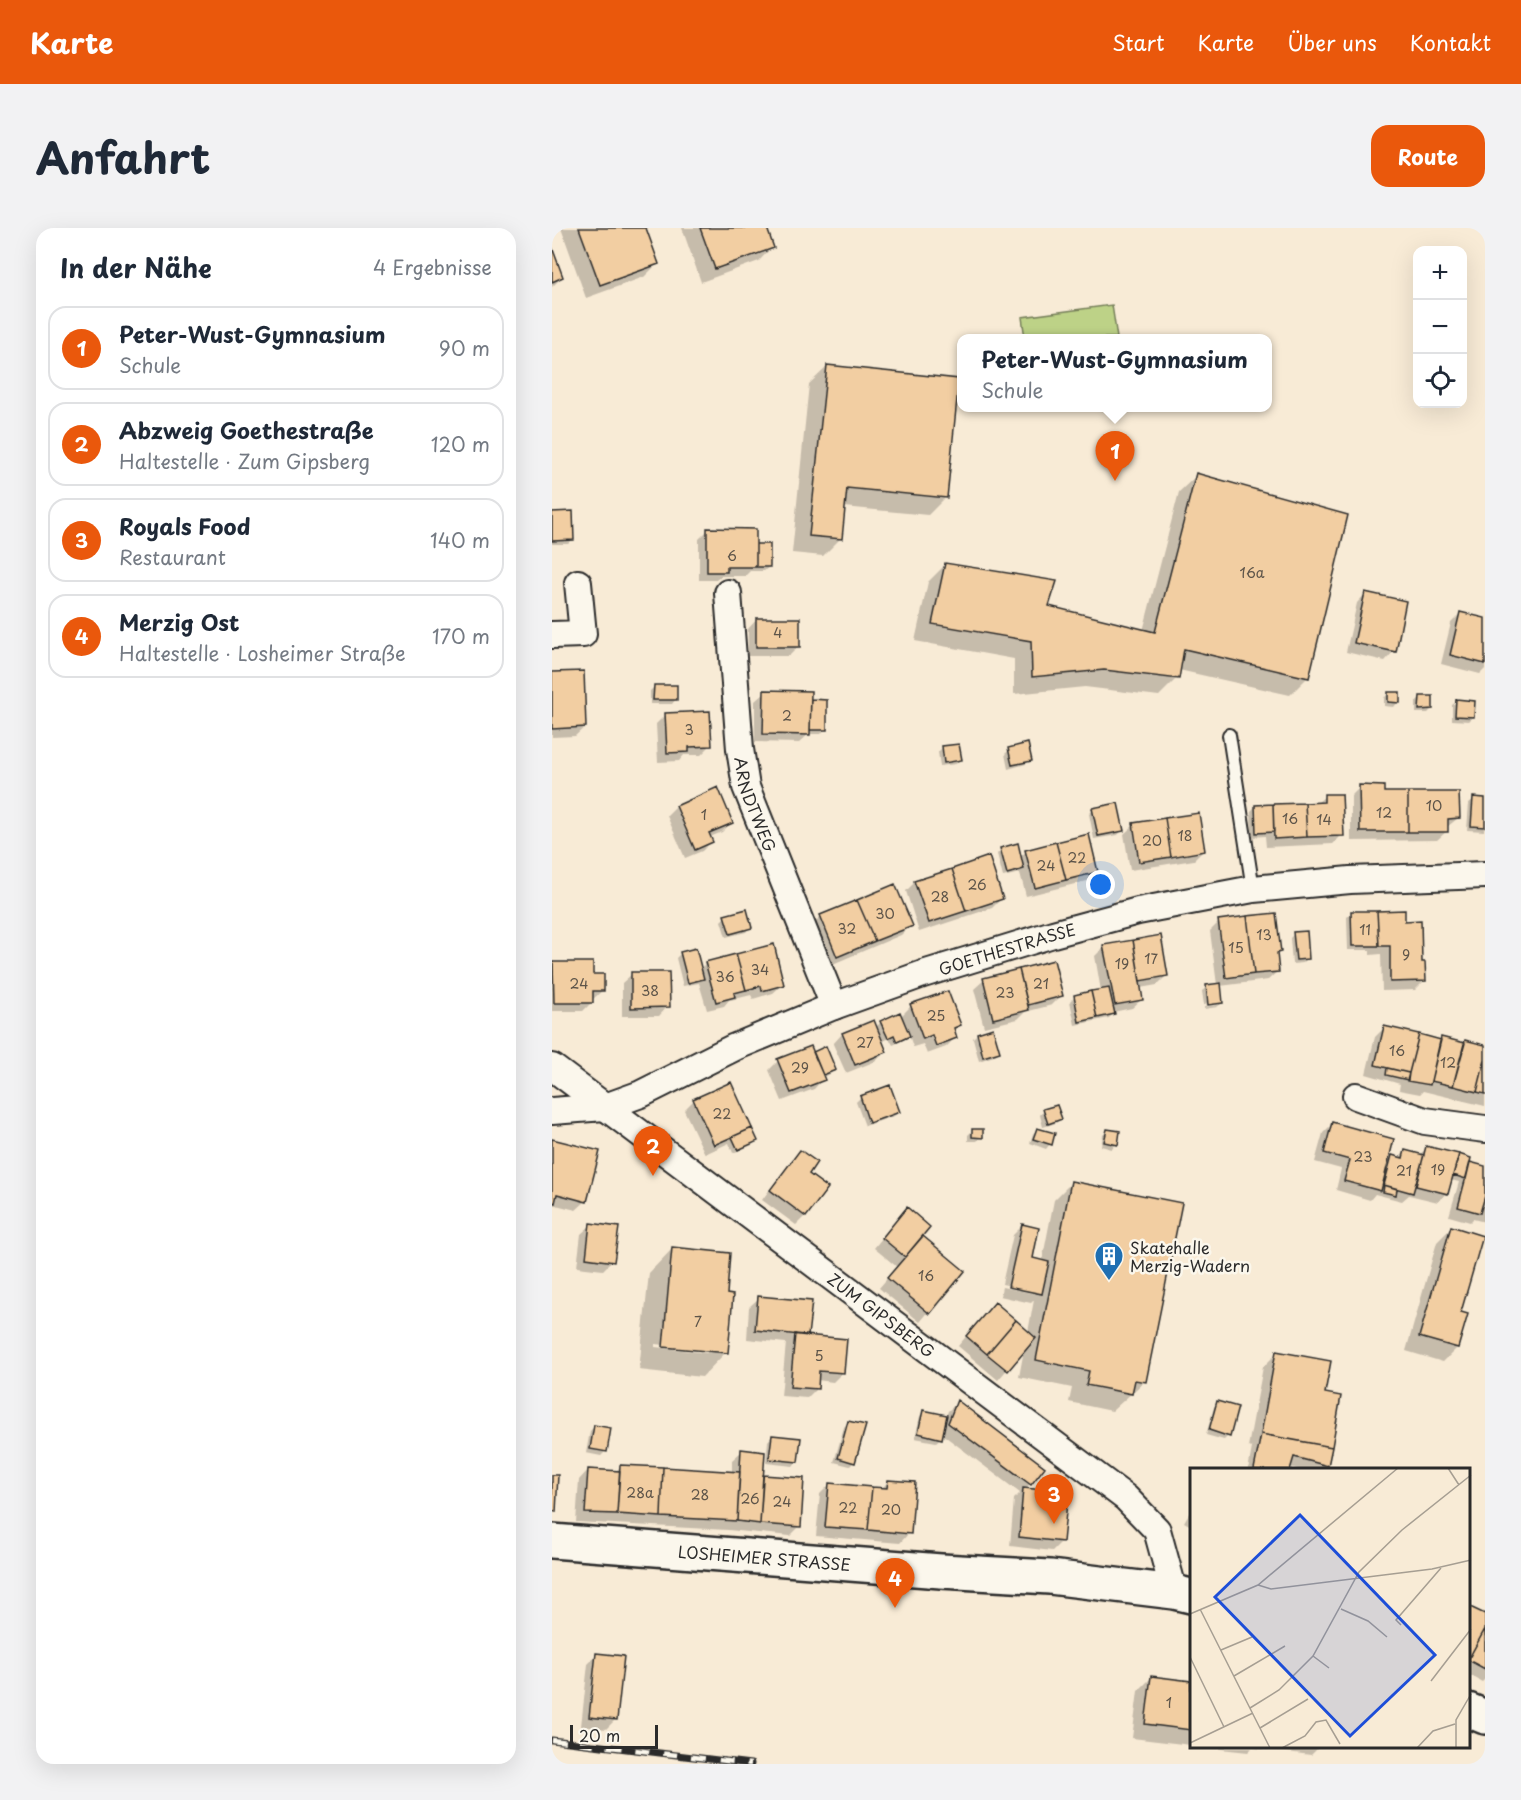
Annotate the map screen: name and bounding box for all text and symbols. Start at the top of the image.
text: Karte [30,21,113,64]
text: Start [1112,26,1164,58]
text: Karte [1197,26,1254,58]
text: Über uns [1287,26,1377,58]
text: Kontakt [1410,26,1491,58]
text: Anfahrt [36,125,210,188]
button: Route [1371,125,1485,187]
map controls [1413,246,1467,408]
button: + [1413,246,1467,300]
text: In der Nähe [60,248,212,287]
text: 4 Ergebnisse [373,252,492,282]
button: − [1413,300,1467,354]
text: Peter-Wust-Gymnasium [119,317,386,350]
text: 1 [77,333,86,363]
text: 90 m [439,333,490,363]
popup [957,334,1272,412]
text: Peter-Wust-Gymnasium [981,342,1248,375]
text: Schule [119,350,181,380]
button: locate [1413,354,1467,408]
text: Schule [981,375,1043,405]
text: Abzweig Goethestraße [119,413,374,446]
text: 2 [74,429,89,459]
text: 120 m [431,429,490,459]
pin: 1 [1096,432,1134,481]
text: Haltestelle · Zum Gipsberg [119,446,370,476]
text: Royals Food [119,509,250,542]
text: 3 [75,525,88,555]
text: 140 m [430,525,490,555]
text: Restaurant [119,542,226,572]
house number: 6 [727,545,737,566]
house number: 16a [1240,562,1265,583]
text: Merzig Ost [119,605,240,638]
text: 4 [75,621,88,651]
text: 170 m [432,621,490,651]
house number: 4 [773,622,783,643]
text: Haltestelle · Losheimer Straße [119,638,406,668]
house number: 2 [782,705,792,726]
house number: 3 [684,719,694,740]
street label: ARNDTWEG [729,755,783,855]
house number: 10 [1426,795,1442,816]
house number: 12 [1376,802,1392,823]
house number: 1 [701,804,707,825]
house number: 16 [1282,808,1298,829]
house number: 14 [1316,809,1332,830]
house number: 18 [1177,825,1193,846]
house number: 20 [1142,830,1162,851]
house number: 22 [1068,847,1086,868]
house number: 24 [1037,855,1055,876]
your location [1086,870,1115,899]
house number: 26 [967,874,987,895]
house number: 28 [931,886,949,907]
house number: 30 [875,903,895,924]
street label: GOETHESTRASSE [935,916,1078,981]
house number: 32 [838,918,856,939]
house number: 11 [1359,919,1371,940]
house number: 13 [1256,924,1272,945]
house number: 15 [1228,937,1244,958]
house number: 9 [1402,944,1410,965]
house number: 17 [1144,948,1158,969]
house number: 19 [1115,953,1129,974]
house number: 34 [751,959,769,980]
house number: 36 [715,966,735,987]
house number: 24 [570,973,588,994]
house number: 21 [1033,973,1049,994]
house number: 38 [641,980,659,1001]
house number: 23 [996,982,1014,1003]
house number: 25 [927,1005,945,1026]
house number: 27 [856,1032,874,1053]
house number: 16 [1389,1040,1405,1061]
house number: 12 [1440,1052,1456,1073]
house number: 29 [791,1057,809,1078]
house number: 22 [713,1103,731,1124]
pin: 2 [634,1126,672,1176]
house number: 23 [1354,1146,1372,1167]
house number: 19 [1431,1159,1445,1180]
house number: 21 [1396,1160,1412,1181]
place label: Skatehalle Merzig-Wadern [1130,1235,1250,1277]
building icon: Skatehalle Merzig-Wadern [1093,1240,1125,1282]
house number: 16 [918,1265,934,1286]
street label: ZUM GIPSBERG [823,1266,940,1363]
house number: 7 [694,1311,702,1332]
house number: 5 [814,1345,824,1366]
inset map [1190,1468,1470,1749]
pin: 3 [1034,1474,1074,1524]
house number: 28a [626,1482,654,1503]
house number: 28 [691,1484,709,1505]
house number: 26 [740,1488,760,1509]
house number: 24 [773,1491,791,1512]
house number: 22 [839,1497,857,1518]
house number: 20 [881,1499,901,1520]
street label: LOSHEIMER STRASSE [677,1539,852,1576]
pin: 4 [876,1558,914,1608]
house number: 1 [1166,1692,1172,1713]
scale bar [570,1722,658,1750]
text: 20 m [579,1723,620,1747]

